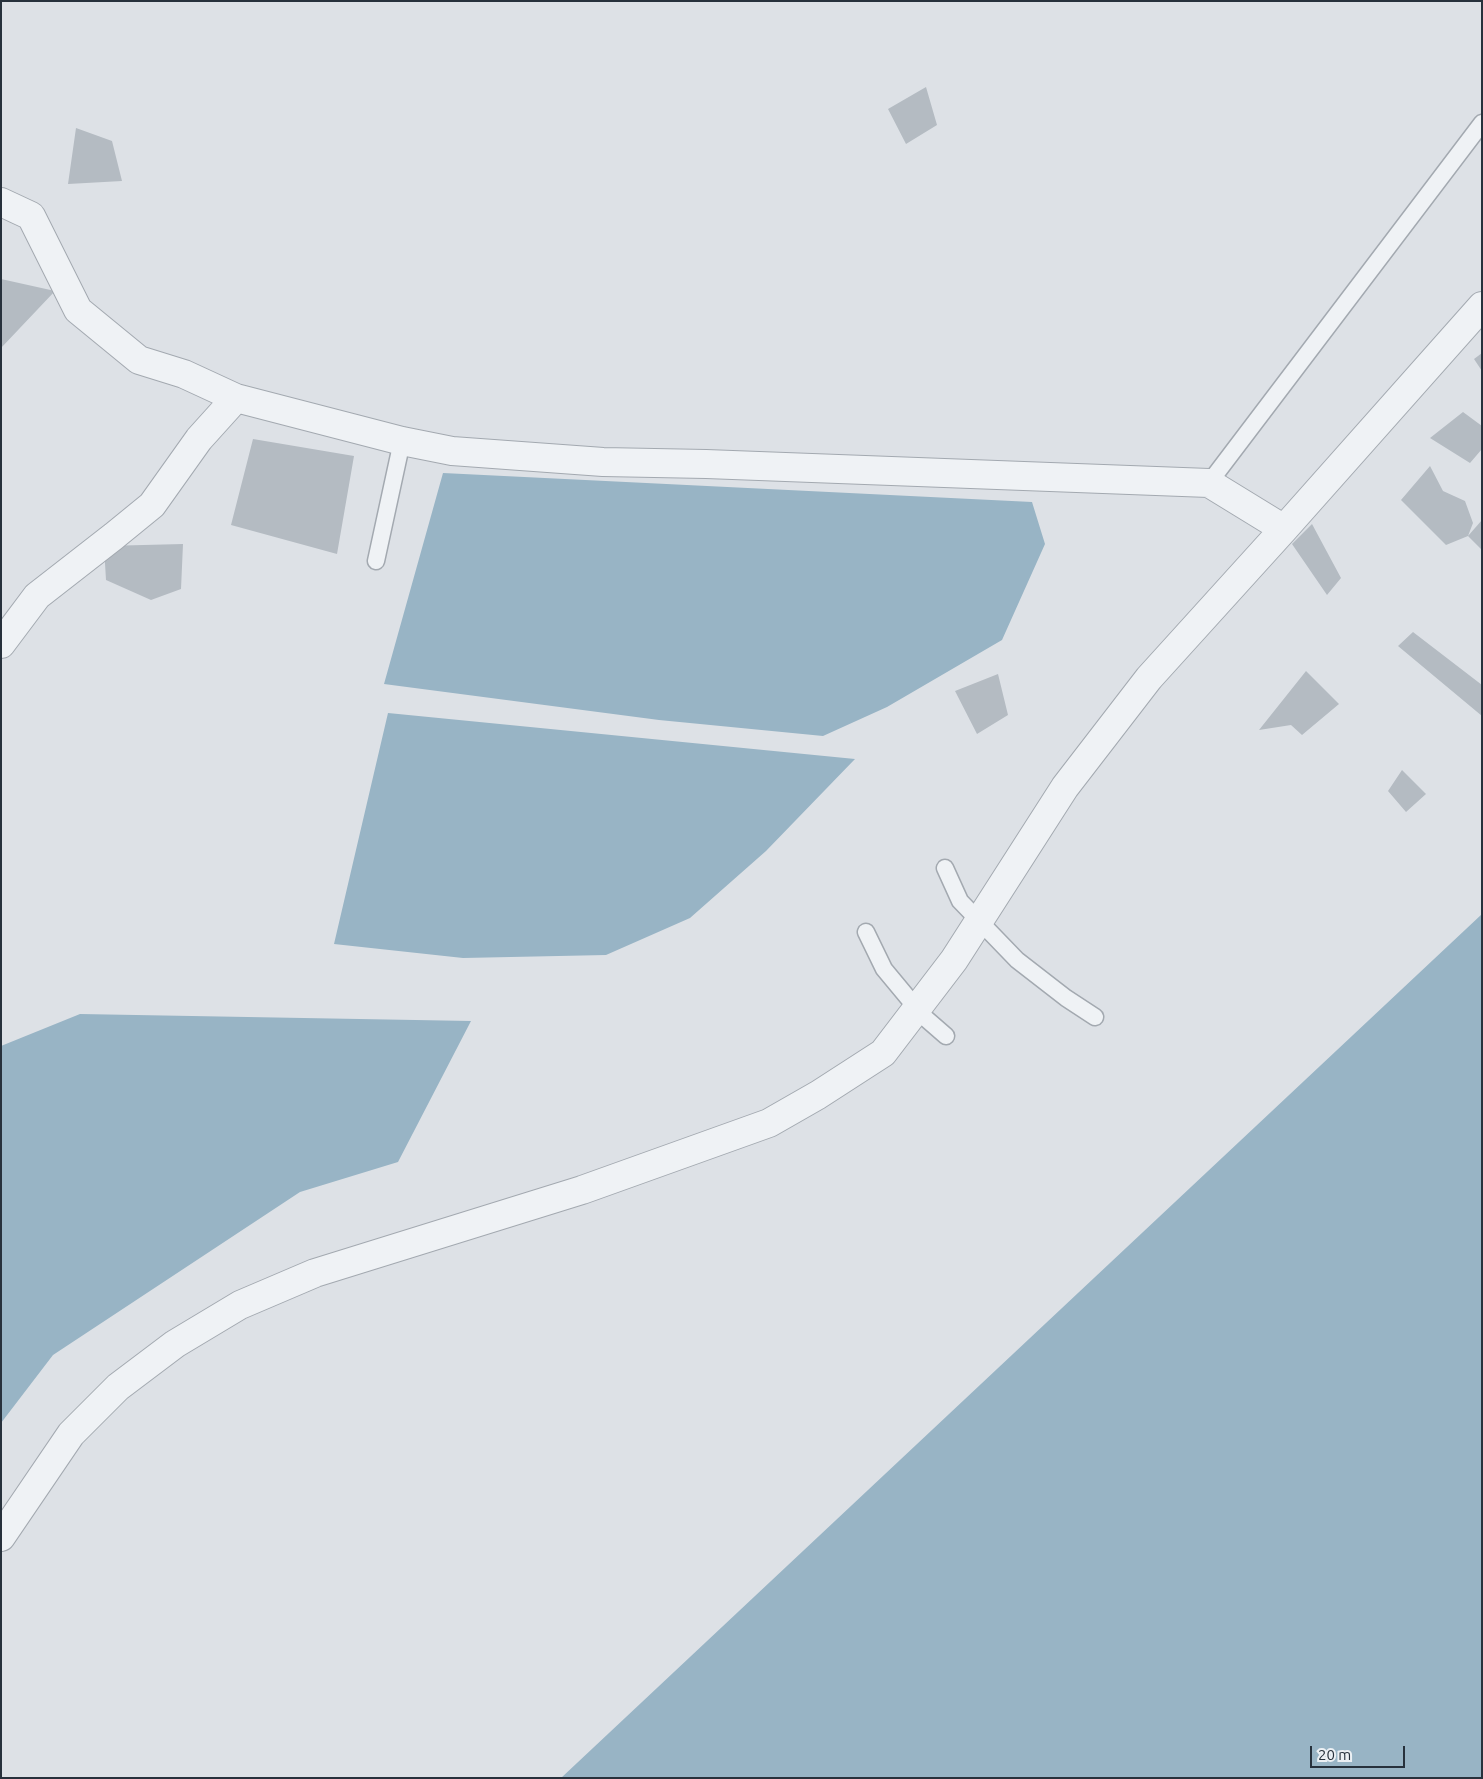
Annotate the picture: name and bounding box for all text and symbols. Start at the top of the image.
scale bar [1313,1736,1408,1768]
text: 20 m [1318,1746,1351,1763]

